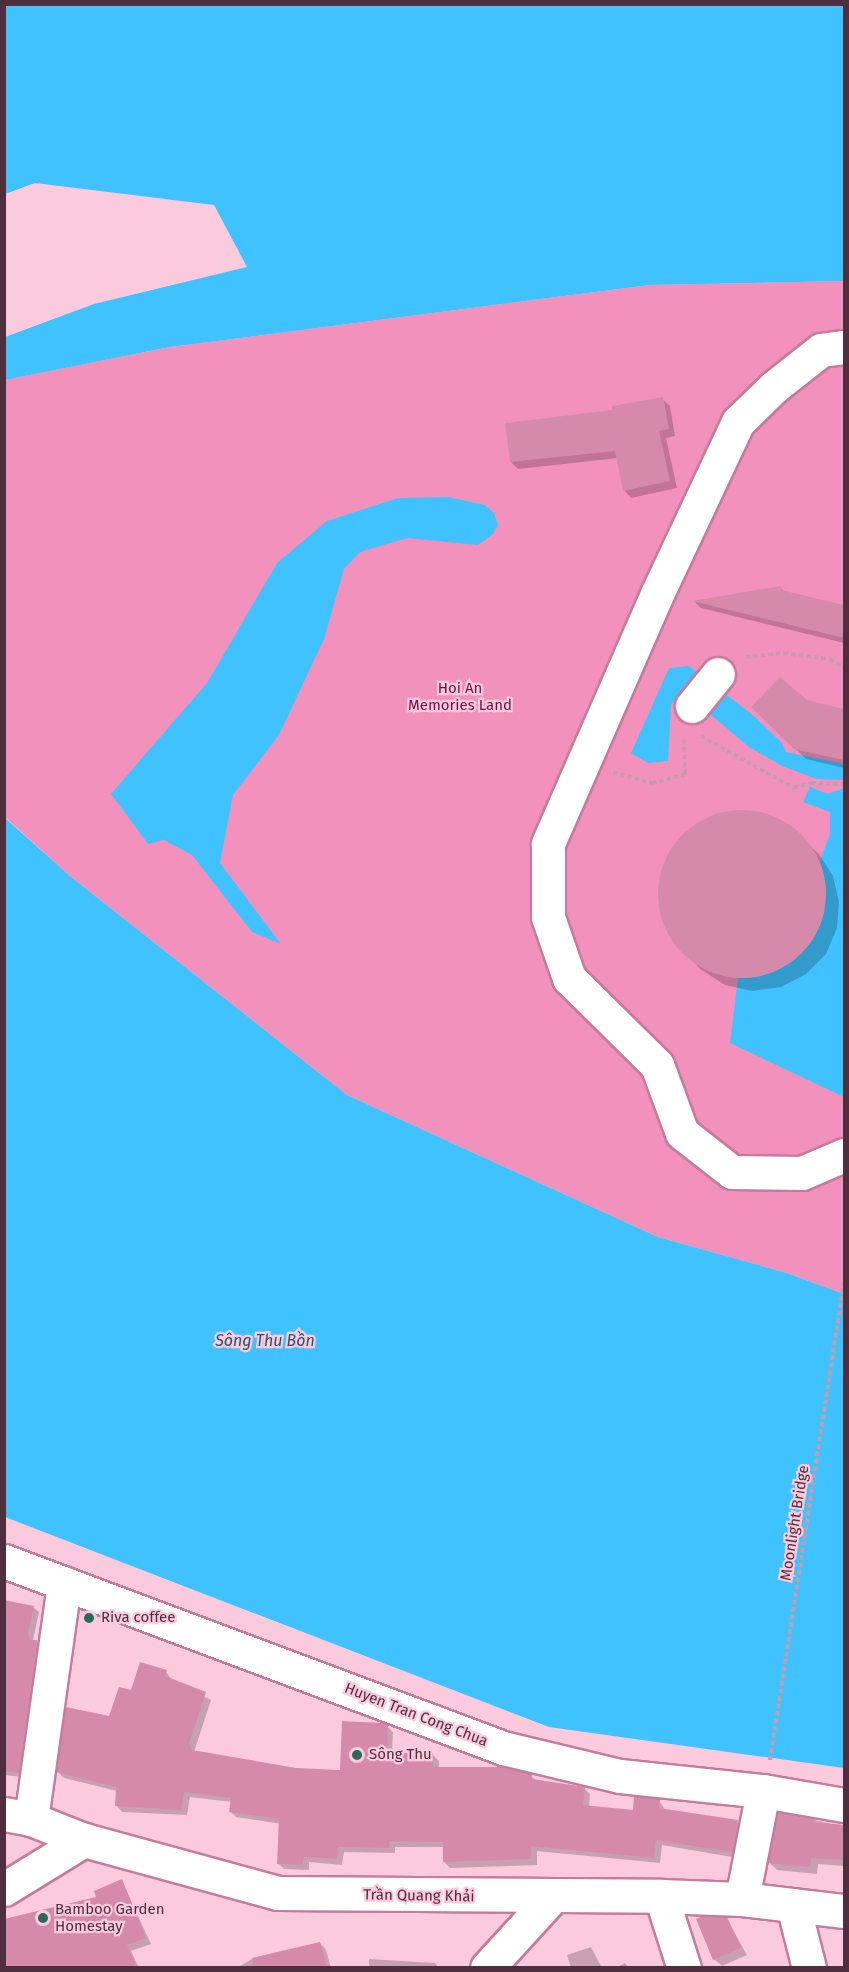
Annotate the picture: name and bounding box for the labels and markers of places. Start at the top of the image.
place label: Riva coffee [101,1609,175,1627]
marker: Riva coffee [82,1611,96,1625]
place label: Sông Thu [369,1746,432,1764]
marker: Sông Thu [350,1748,364,1762]
place label: Bamboo Garden Homestay [55,1900,164,1935]
marker: Bamboo Garden Homestay [36,1911,50,1925]

